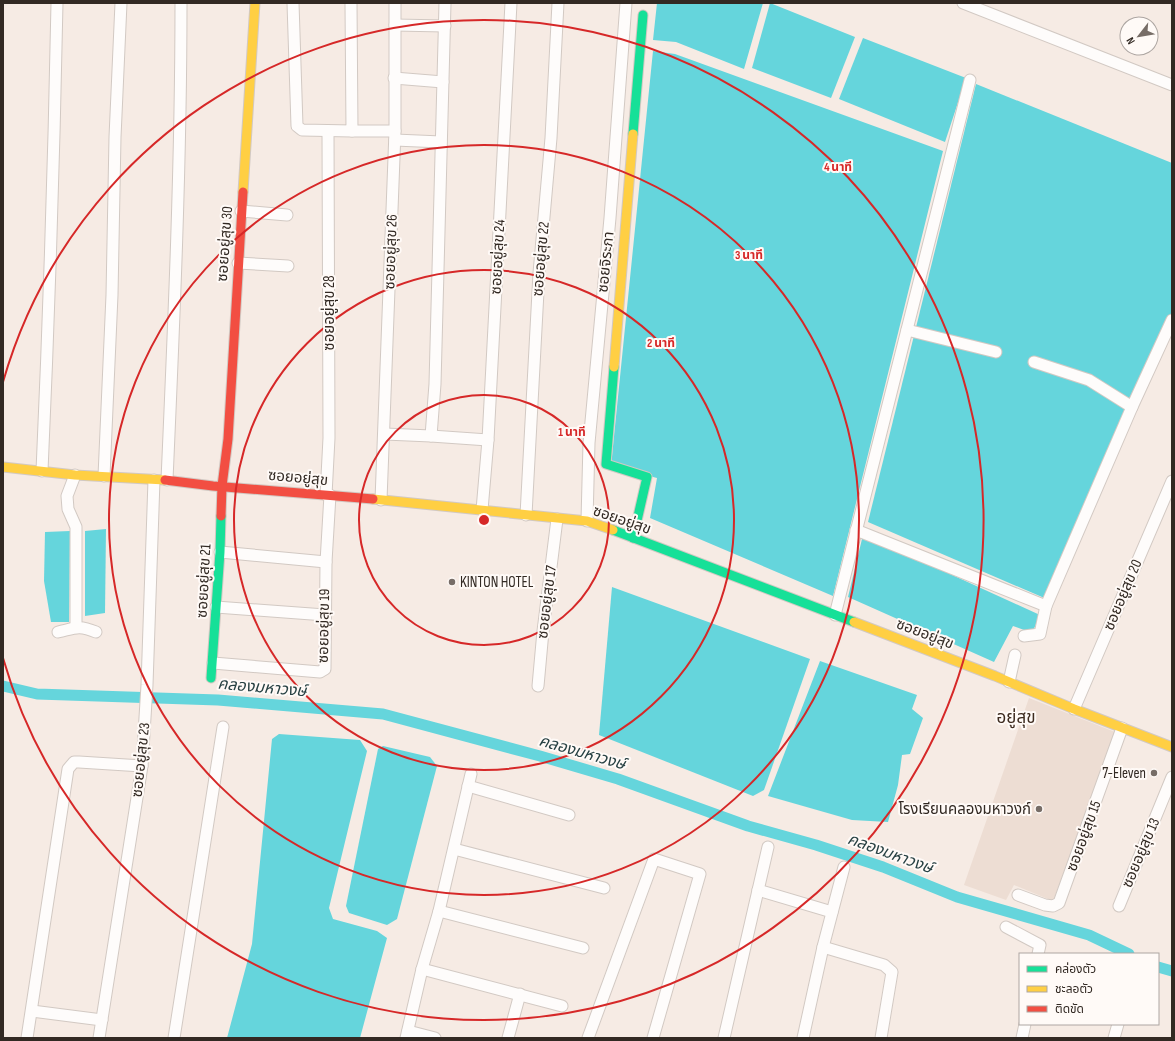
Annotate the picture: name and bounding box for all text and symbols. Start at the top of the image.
north arrow [1119,16,1159,56]
text: N [1124,35,1138,47]
text: 4 นาที [824,160,852,175]
street label: ซอยอยู่สุข 30 [213,206,237,282]
street label: ซอยอยู่สุข 26 [380,214,402,290]
street label: ซอยอยู่สุข 24 [487,219,509,295]
street label: ซอยอยู่สุข 22 [528,221,554,297]
street label: ซอยจิระภา [593,230,619,294]
text: 3 นาที [735,248,763,263]
street label: ซอยอยู่สุข 28 [320,275,339,351]
text: 2 นาที [647,336,675,351]
text: 1 นาที [558,425,586,440]
street label: ซอยอยู่สุข [267,466,329,490]
street label: ซอยอยู่สุข [590,501,654,539]
centre of rings [477,513,491,527]
street label: ซอยอยู่สุข 21 [193,543,215,618]
street label: ซอยอยู่สุข 20 [1100,557,1146,633]
street label: ซอยอยู่สุข 17 [533,564,561,640]
place label: KINTON HOTEL [460,573,534,592]
marker: KINTON HOTEL [447,577,457,587]
street label: ซอยอยู่สุข 19 [314,589,334,663]
street label: ซอยอยู่สุข [894,614,956,654]
water label: คลองมหาวงษ์ [217,675,310,702]
district label: อยู่สุข [997,708,1035,729]
street label: ซอยอยู่สุข 23 [128,722,154,798]
water label: คลองมหาวงษ์ [537,732,630,775]
place label: 7-Eleven [1102,764,1146,783]
marker: 7-Eleven [1149,768,1159,778]
street label: ซอยอยู่สุข 15 [1062,798,1106,874]
place label: โรงเรียนคลองมหาวงก์ [898,800,1031,819]
marker: โรงเรียนคลองมหาวงก์ [1034,804,1044,814]
street label: ซอยอยู่สุข 13 [1118,815,1164,891]
water label: คลองมหาวงษ์ [845,830,938,879]
legend [1019,953,1159,1025]
text: คล่องตัว [1055,962,1096,977]
text: ชะลอตัว [1055,982,1093,997]
text: ติดขัด [1055,1002,1084,1017]

